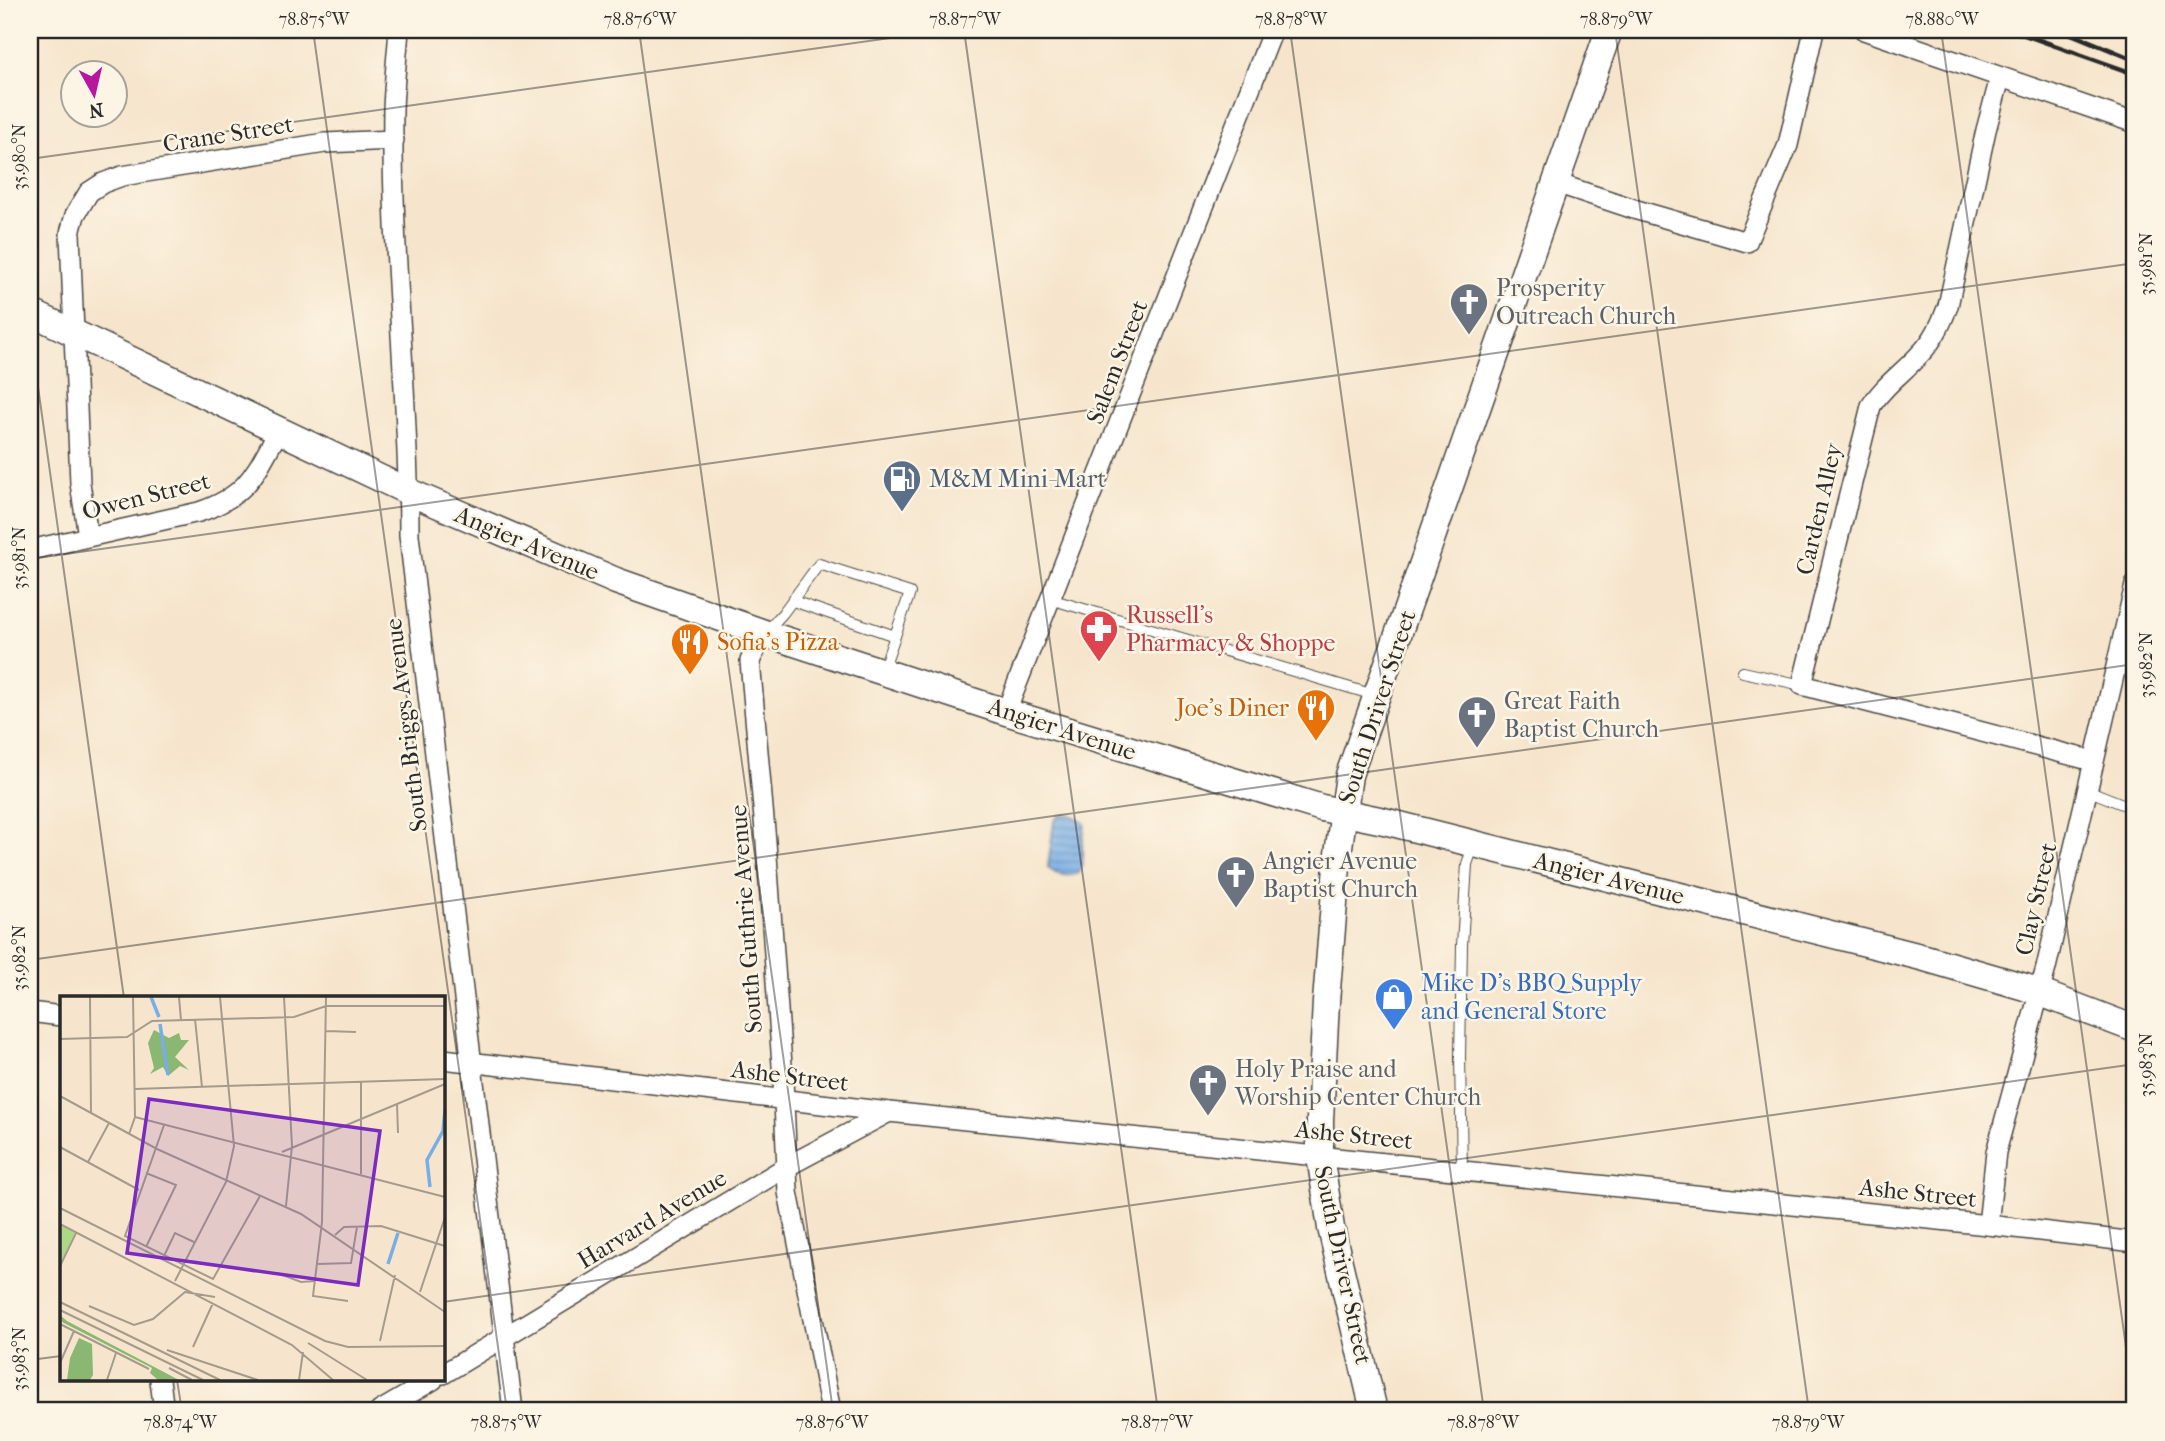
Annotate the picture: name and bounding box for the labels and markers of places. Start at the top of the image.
place label: Prosperity Outreach Church [1496,274,1677,330]
church icon: Prosperity Outreach Church [1448,281,1490,336]
fuel station icon: M&M Mini-Mart [881,458,923,513]
place label: M&M Mini-Mart [929,465,1106,493]
place label: Russell's Pharmacy & Shoppe [1126,601,1336,657]
pharmacy icon: Russell's Pharmacy & Shoppe [1078,608,1120,663]
restaurant icon: Sofia's Pizza [669,621,711,676]
place label: Sofia's Pizza [717,628,840,656]
restaurant icon: Joe's Diner [1295,687,1337,742]
place label: Great Faith Baptist Church [1504,687,1659,743]
place label: Joe's Diner [1174,694,1290,722]
church icon: Great Faith Baptist Church [1456,694,1498,749]
place label: Angier Avenue Baptist Church [1262,847,1418,903]
church icon: Angier Avenue Baptist Church [1215,854,1257,909]
place label: Mike D's BBQ Supply and General Store [1421,969,1643,1025]
shop icon: Mike D's BBQ Supply and General Store [1373,976,1415,1031]
place label: Holy Praise and Worship Center Church [1234,1055,1482,1111]
church icon: Holy Praise and Worship Center Church [1187,1062,1229,1117]

